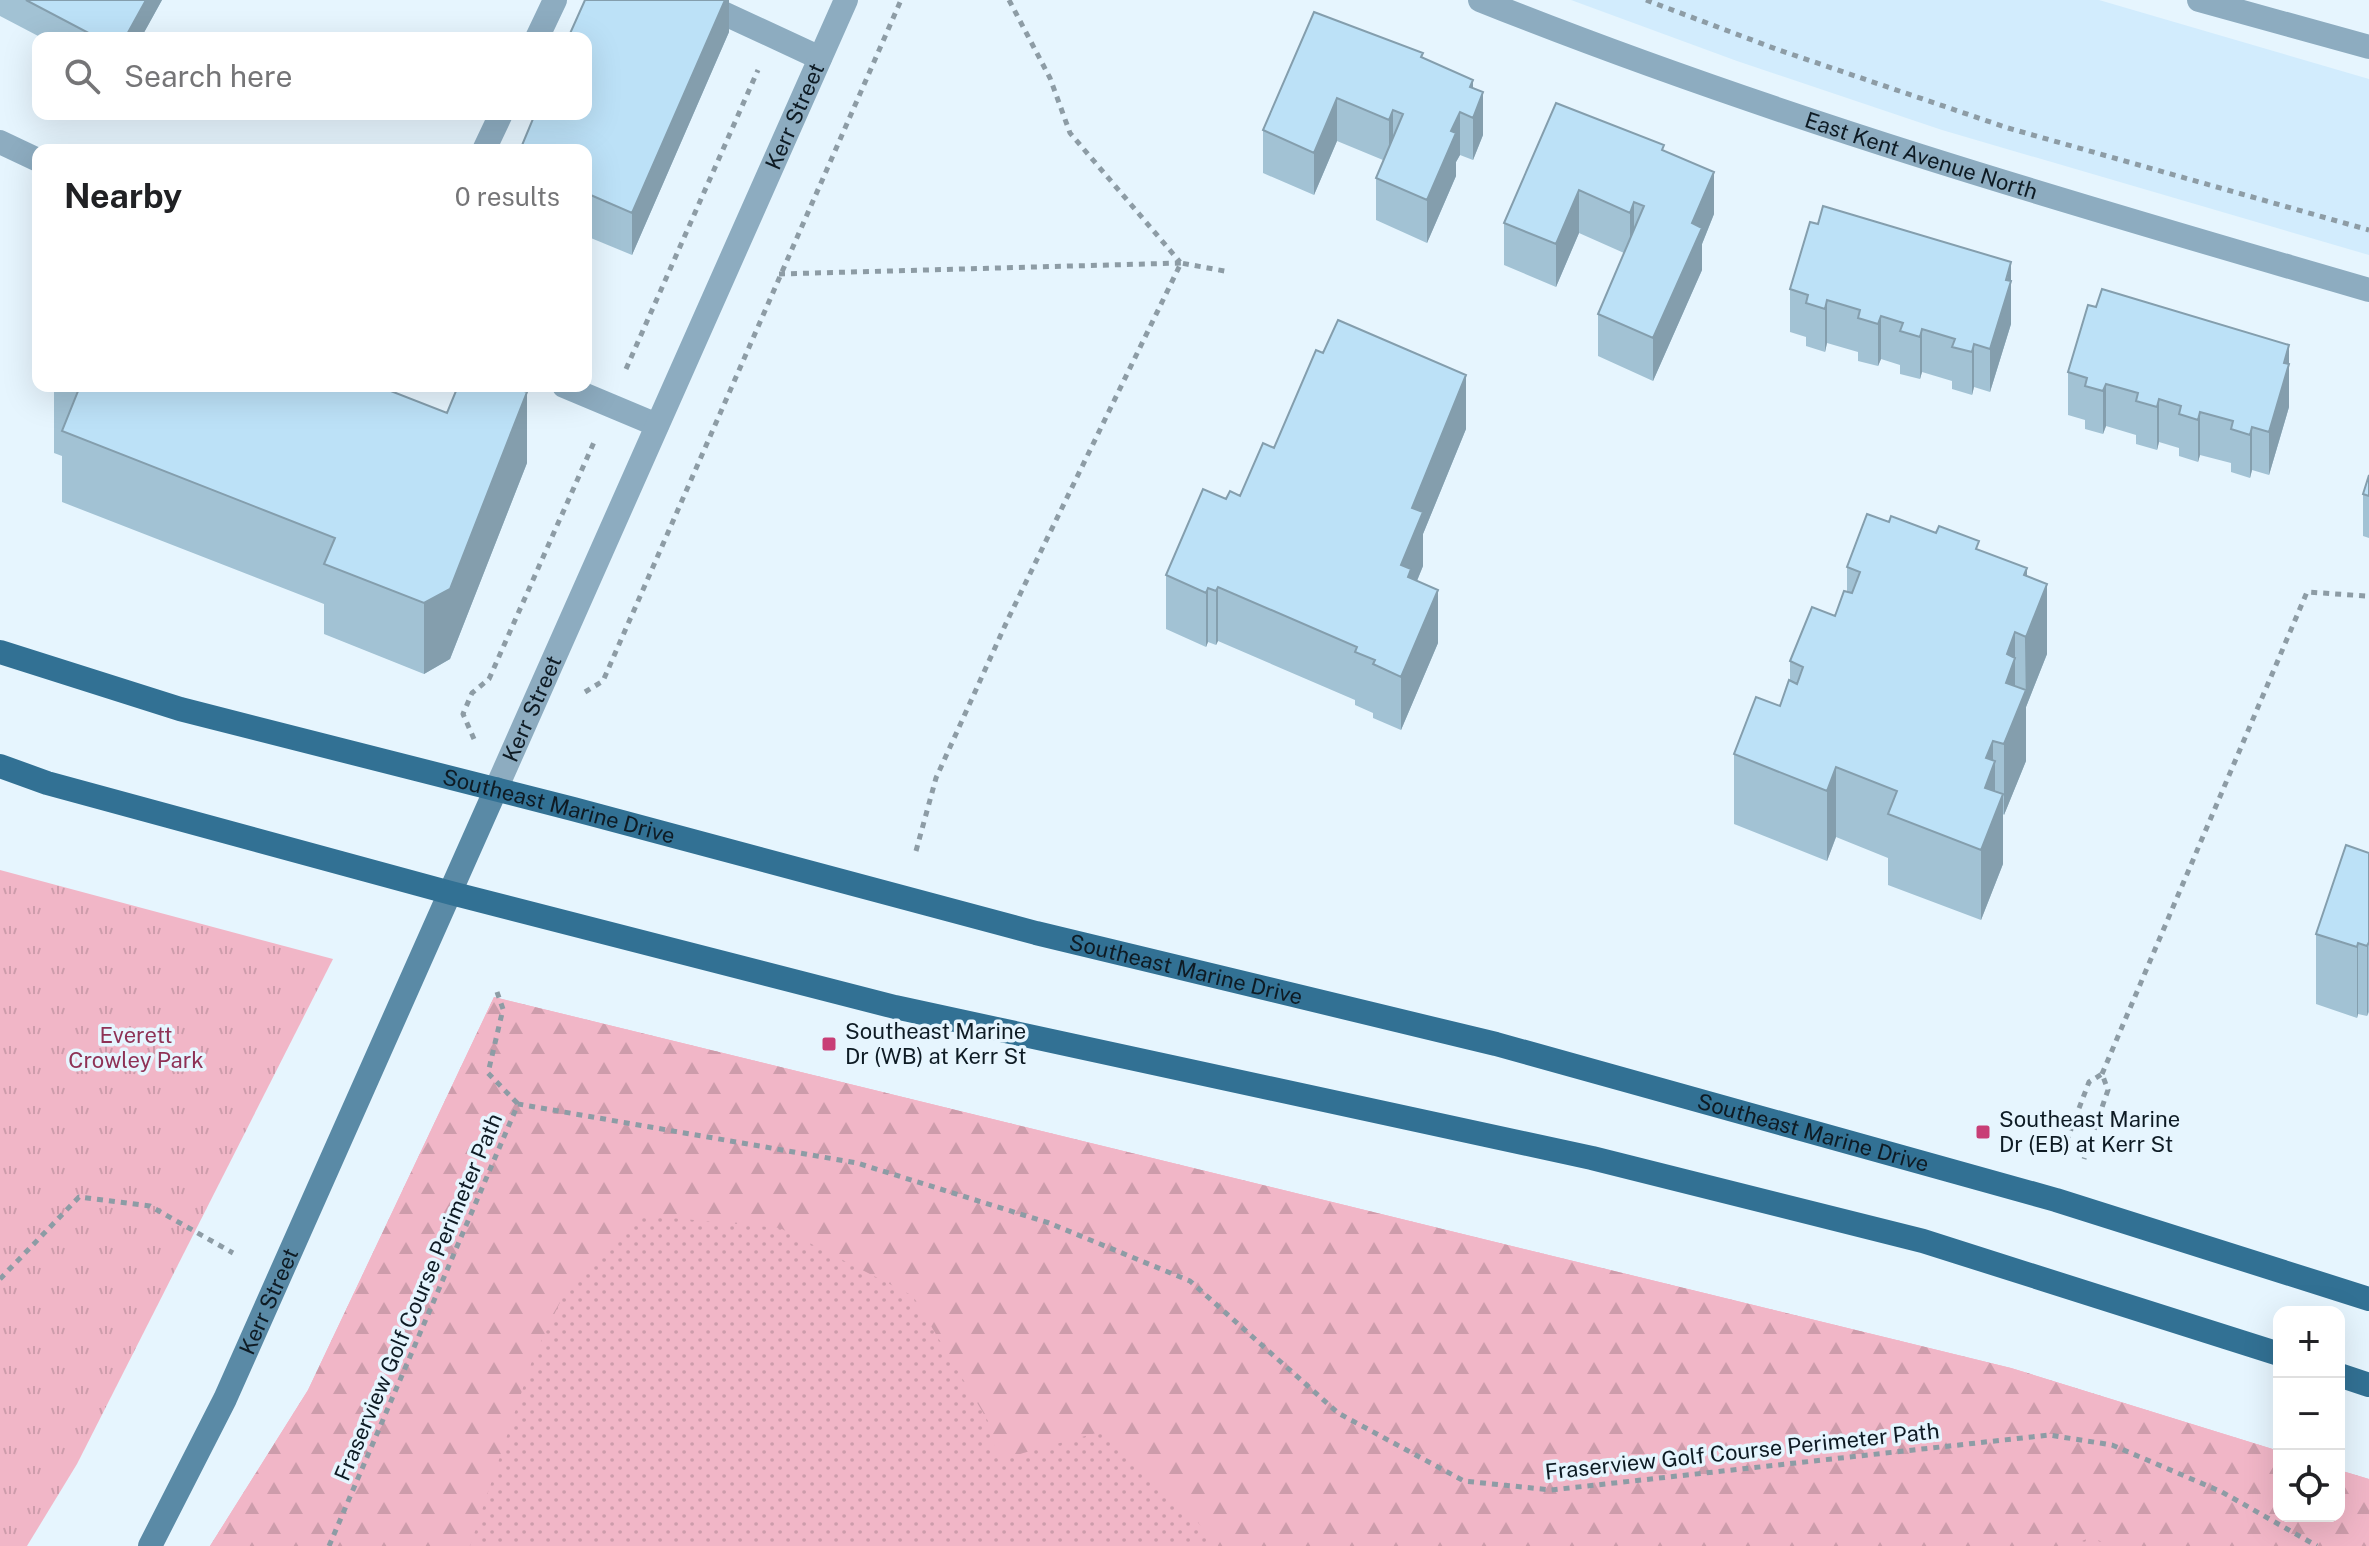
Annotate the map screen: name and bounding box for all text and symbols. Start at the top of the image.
search box [32,32,592,120]
icon: search [60,54,104,98]
text: Search here [124,58,292,94]
street label: Kerr Street [759,59,829,173]
street label: East Kent Avenue North [1802,106,2041,205]
text: Nearby [64,176,182,216]
text: 0 results [455,181,560,212]
street label: Kerr Street [497,651,567,766]
street label: Southeast Marine Drive [440,763,678,849]
street label: Southeast Marine Drive [1067,929,1305,1010]
place label: Southeast Marine Dr (WB) at Kerr St [845,1018,1026,1069]
park label: Everett Crowley Park [68,1022,204,1073]
marker: Southeast Marine Dr (WB) at Kerr St [820,1035,838,1053]
street label: Southeast Marine Drive [1694,1088,1932,1177]
place label: Southeast Marine Dr (EB) at Kerr St [1999,1106,2180,1157]
street label: Fraserview Golf Course Perimeter Path [329,1109,507,1485]
marker: Southeast Marine Dr (EB) at Kerr St [1974,1123,1992,1141]
street label: Kerr Street [233,1244,303,1358]
map controls [2273,1306,2345,1522]
button: + [2273,1306,2345,1378]
button: − [2273,1378,2345,1450]
street label: Fraserview Golf Course Perimeter Path [1543,1417,1941,1485]
button: locate [2273,1450,2345,1522]

